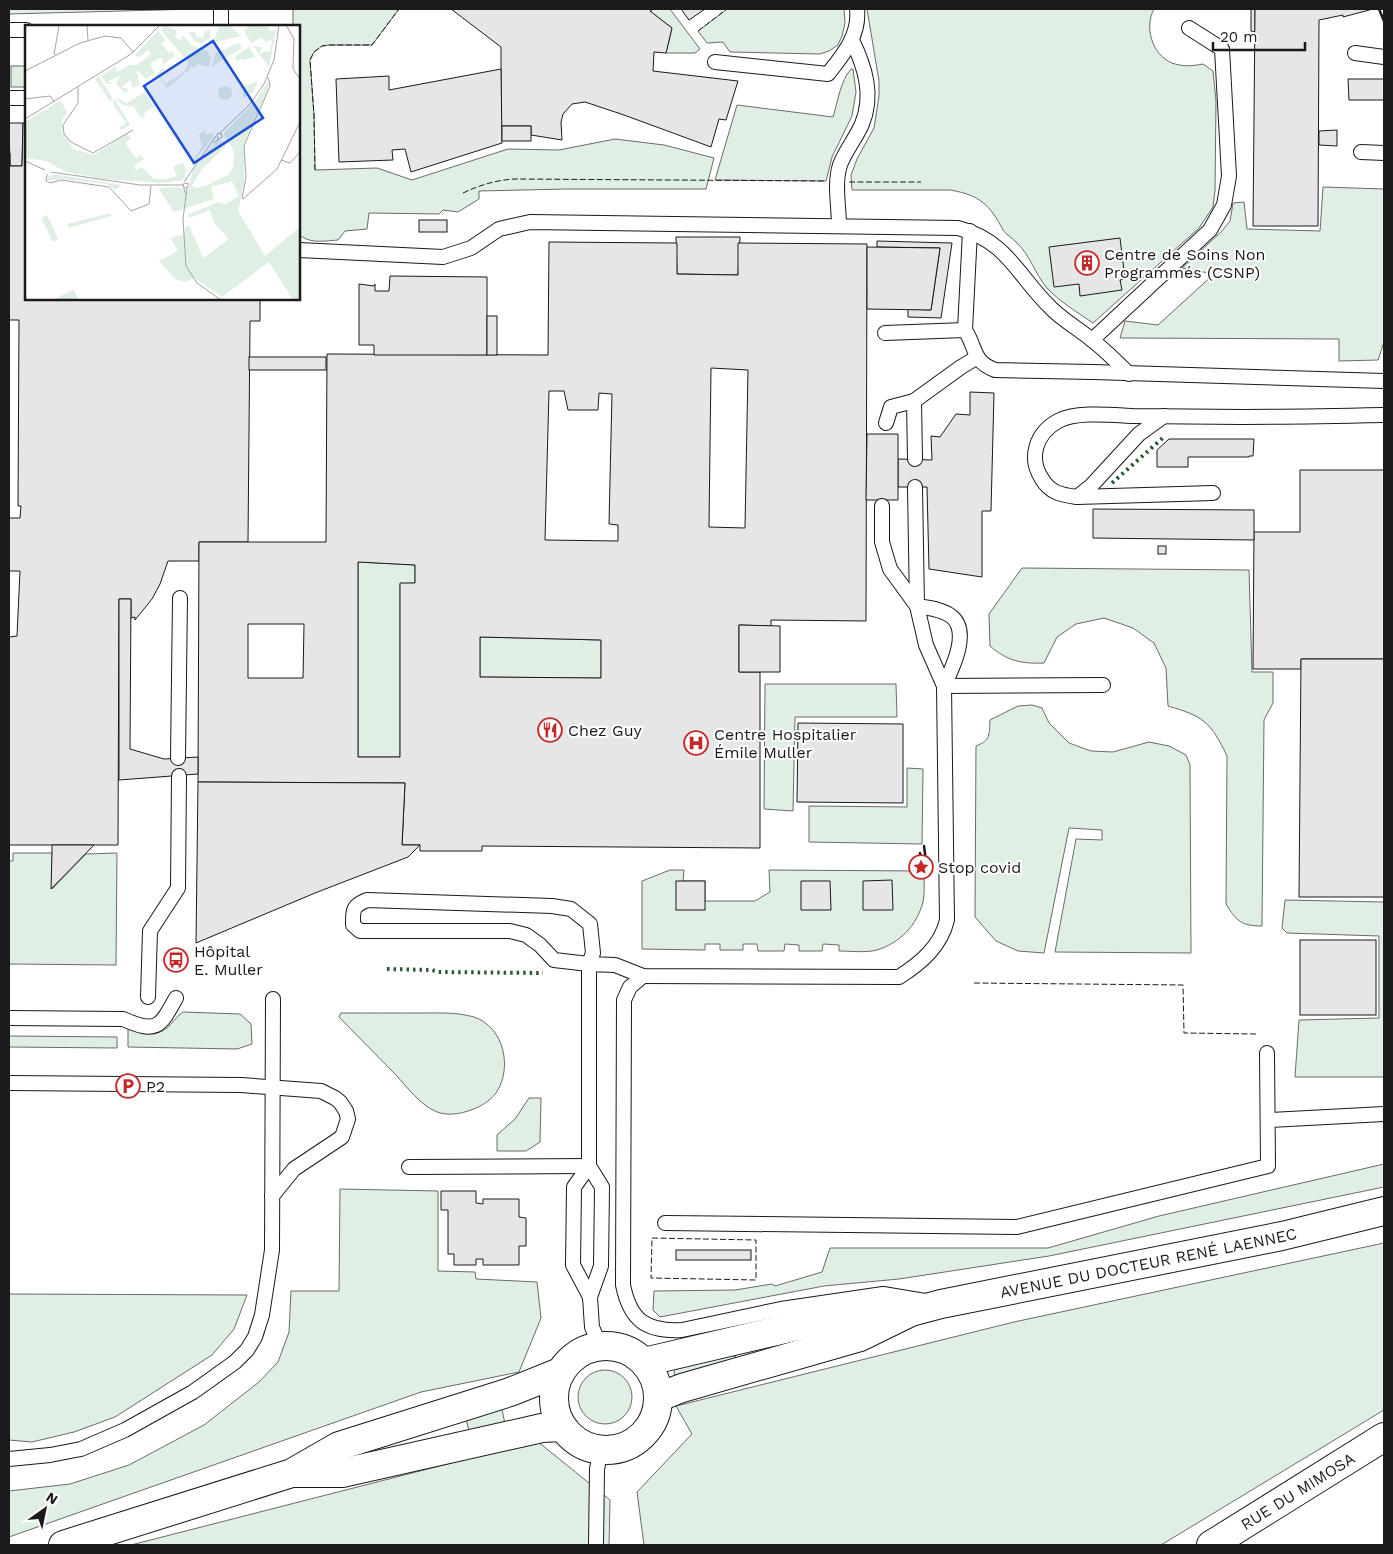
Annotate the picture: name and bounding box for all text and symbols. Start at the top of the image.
scale bar [1213,20,1306,52]
inset map [25,25,300,300]
text: 20 m [1220,28,1258,46]
place label: Centre de Soins Non Programmés (CSNP) [1104,245,1265,282]
building icon: Centre de Soins Non Programmés (CSNP) [1074,250,1100,276]
restaurant icon: Chez Guy [537,717,563,743]
place label: Chez Guy [568,721,643,740]
place label: Centre Hospitalier Émile Muller [714,725,857,762]
hospital icon: Centre Hospitalier Émile Muller [683,730,709,756]
place icon: Stop covid [908,854,934,880]
place label: Stop covid [938,858,1021,877]
place label: Hôpital E. Muller [194,942,263,979]
bus stop icon: Hôpital E. Muller [163,947,189,973]
parking icon: P2 [115,1073,141,1099]
place label: P2 [146,1077,165,1096]
street label: AVENUE DU DOCTEUR RENÉ LAENNEC [998,1223,1299,1302]
street label: RUE DU MIMOSA [1237,1448,1358,1534]
north arrow [20,1484,70,1534]
text: N [43,1489,61,1508]

